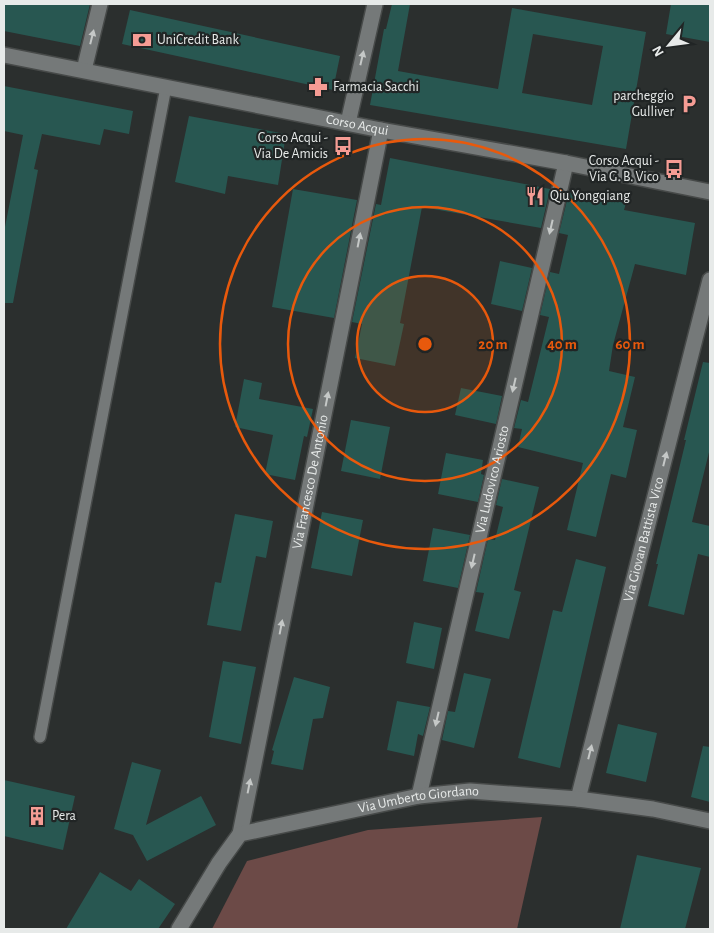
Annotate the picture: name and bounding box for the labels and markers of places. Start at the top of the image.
bank icon: UniCredit Bank [131,29,153,51]
place label: UniCredit Bank [157,33,240,47]
pharmacy icon: Farmacia Sacchi [307,76,329,98]
place label: Farmacia Sacchi [333,80,419,94]
place label: parcheggio Gulliver [613,89,674,119]
parking icon: parcheggio Gulliver [678,93,700,115]
place label: Corso Acqui - Via De Amicis [254,131,328,161]
bus stop icon: Corso Acqui - Via De Amicis [332,135,354,157]
place label: Corso Acqui - Via G. B. Vico [589,154,659,184]
bus stop icon: Corso Acqui - Via G. B. Vico [663,158,685,180]
restaurant icon: Qiu Yongqiang [524,185,546,207]
place label: Qiu Yongqiang [550,189,630,203]
centre of rings [416,335,434,353]
building icon: Pera [26,805,48,827]
place label: Pera [52,809,77,823]

